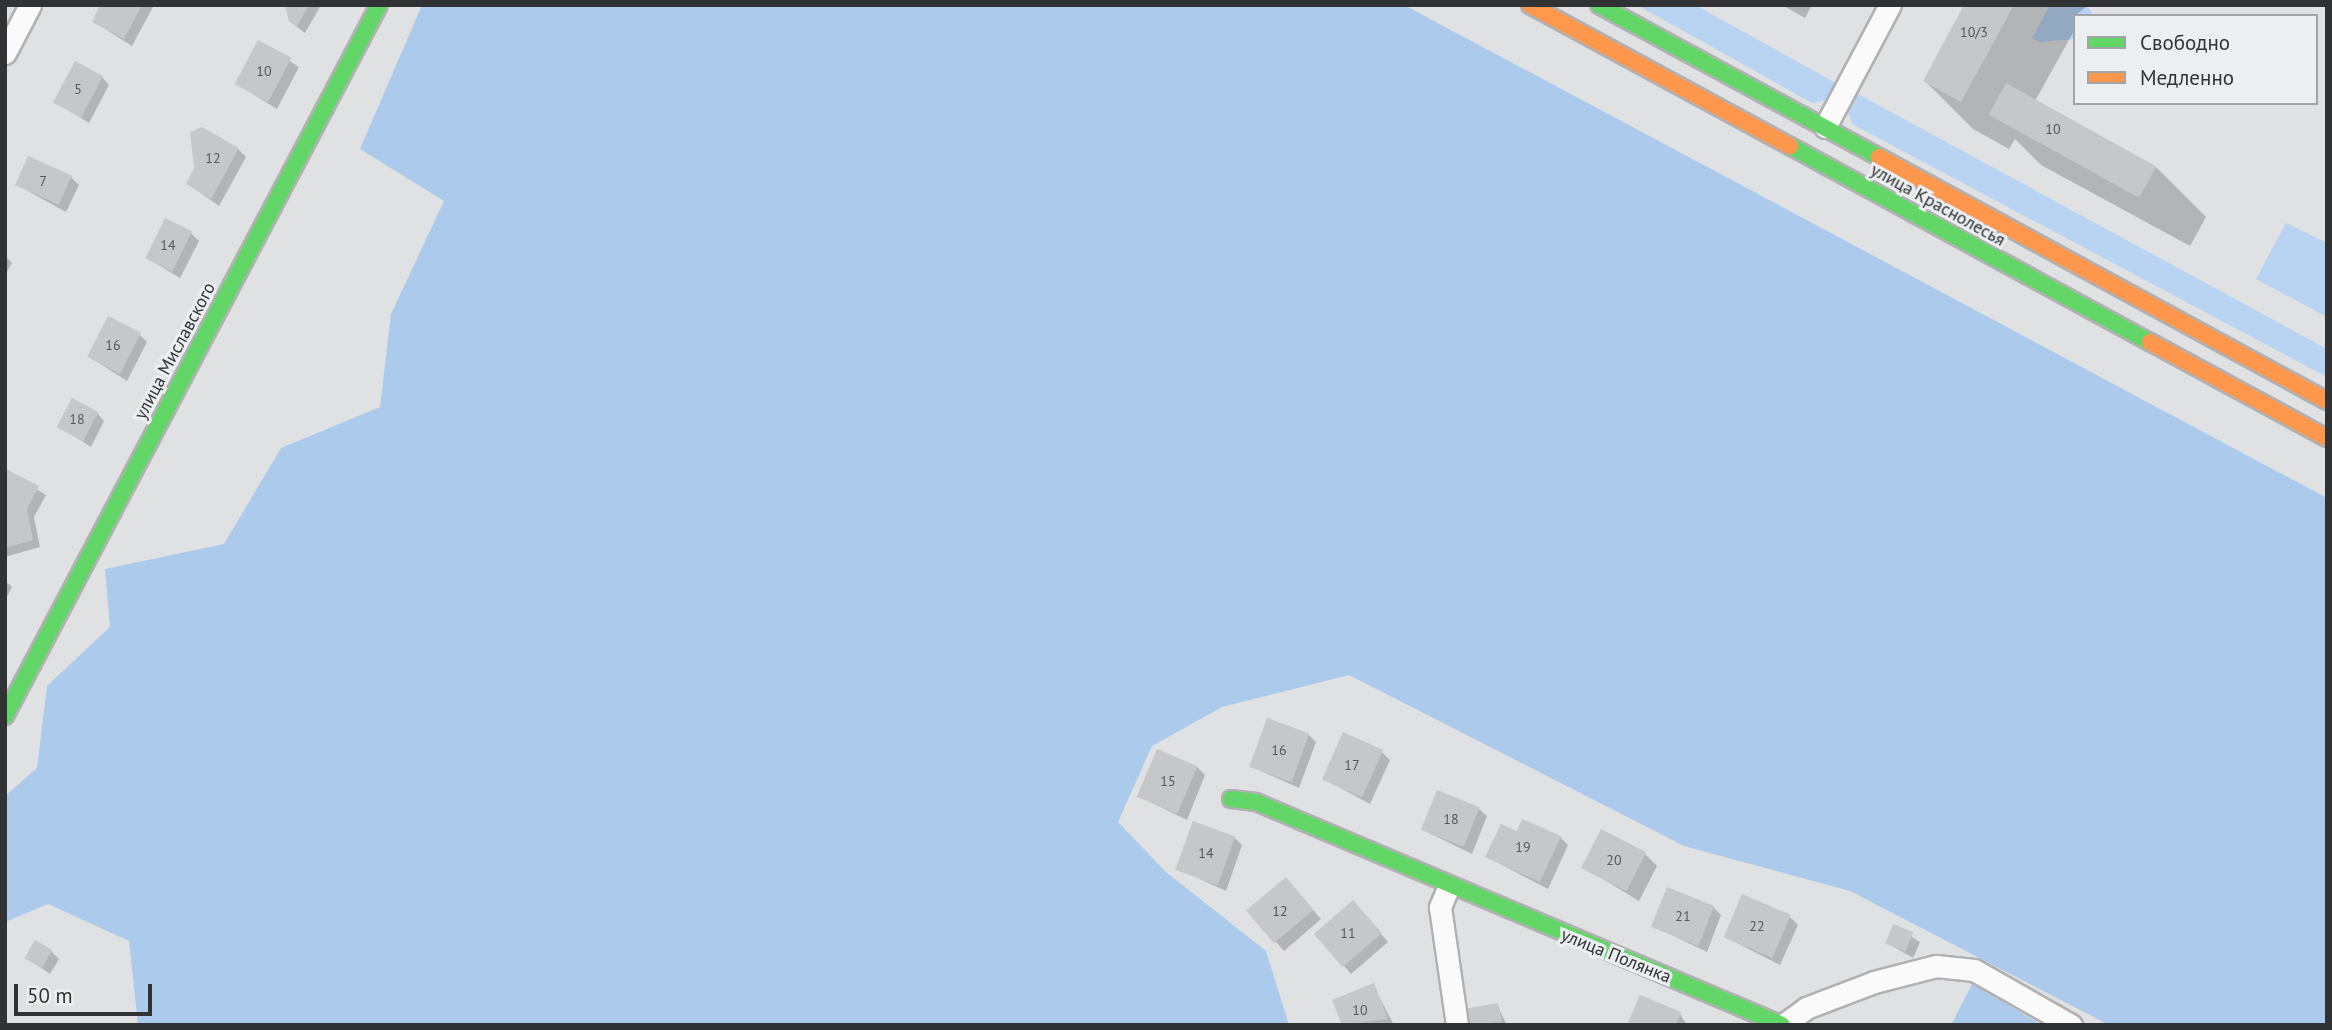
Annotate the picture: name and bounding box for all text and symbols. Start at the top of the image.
legend [2073,14,2318,105]
house number: 10/3 [1960,24,1988,40]
text: Свободно [2140,29,2230,56]
house number: 10 [256,63,272,79]
text: Медленно [2140,64,2234,91]
house number: 5 [74,81,82,97]
house number: 10 [2045,121,2061,137]
house number: 12 [205,150,221,166]
street label: улица Краснолесья [1867,159,2009,251]
house number: 7 [39,173,47,189]
house number: 14 [160,237,176,253]
street label: улица Миславского [130,279,220,423]
house number: 16 [105,337,121,353]
house number: 18 [69,411,85,427]
house number: 16 [1271,742,1287,758]
house number: 17 [1344,757,1360,773]
house number: 15 [1160,773,1176,789]
house number: 18 [1443,811,1459,827]
house number: 19 [1515,839,1531,855]
house number: 14 [1198,845,1214,861]
house number: 20 [1606,852,1622,868]
house number: 12 [1272,903,1288,919]
house number: 21 [1675,908,1691,924]
house number: 22 [1749,918,1765,934]
street label: улица Полянка [1558,924,1674,988]
house number: 11 [1340,925,1356,941]
scale bar [18,970,156,1014]
text: 50 m [27,982,73,1009]
house number: 10 [1352,1002,1368,1018]

